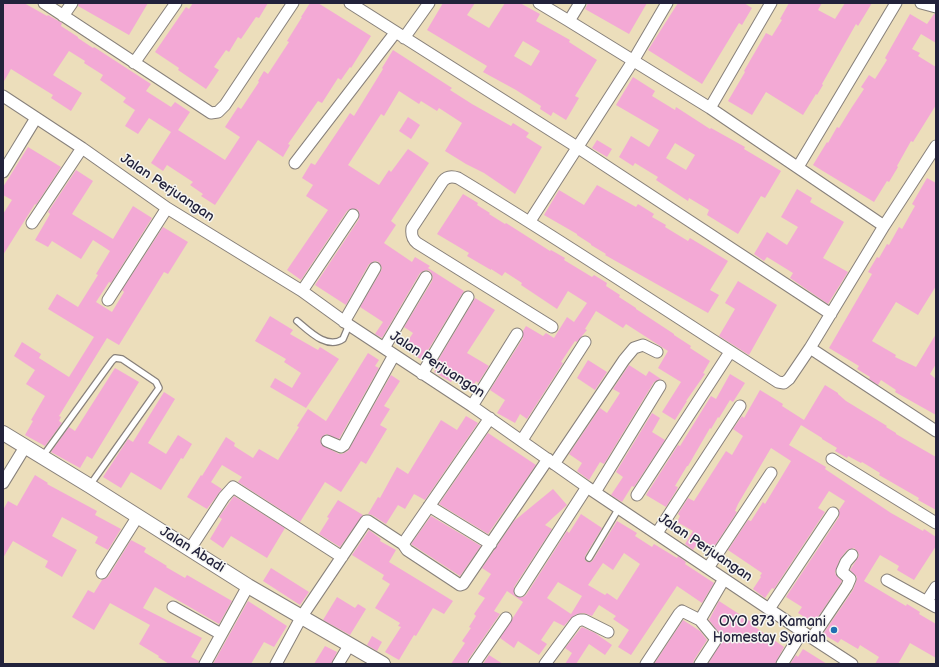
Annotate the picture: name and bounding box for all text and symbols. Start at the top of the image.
street label: Jalan Perjuangan [117,150,217,226]
street label: Jalan Perjuangan [386,328,488,402]
street label: Jalan Perjuangan [655,510,755,586]
street label: Jalan Abadi [156,523,228,577]
place label: OYO 873 Kamani Homestay Syariah [713,614,826,646]
marker: OYO 873 Kamani Homestay Syariah [829,625,839,635]

